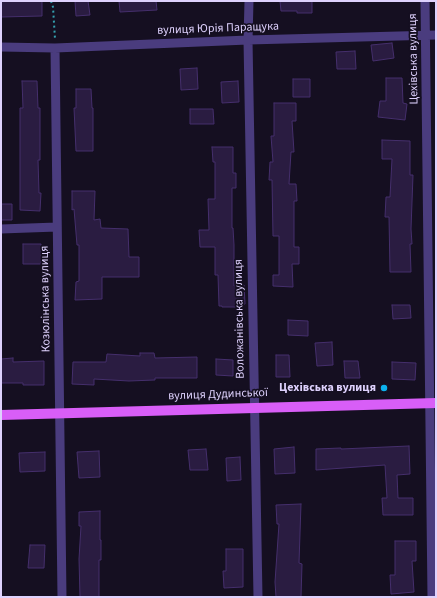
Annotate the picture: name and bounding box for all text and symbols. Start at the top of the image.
street label: Цехівська вулиця [406,13,422,105]
street label: вулиця Юрія Паращука [157,20,279,38]
street label: Козюлінська вулиця [38,245,54,353]
street label: Воложанівська вулиця [232,259,248,379]
place label: Цехівська вулиця [279,381,376,395]
marker: Цехівська вулиця [379,383,389,393]
street label: вулиця Дудинської [168,386,268,404]

